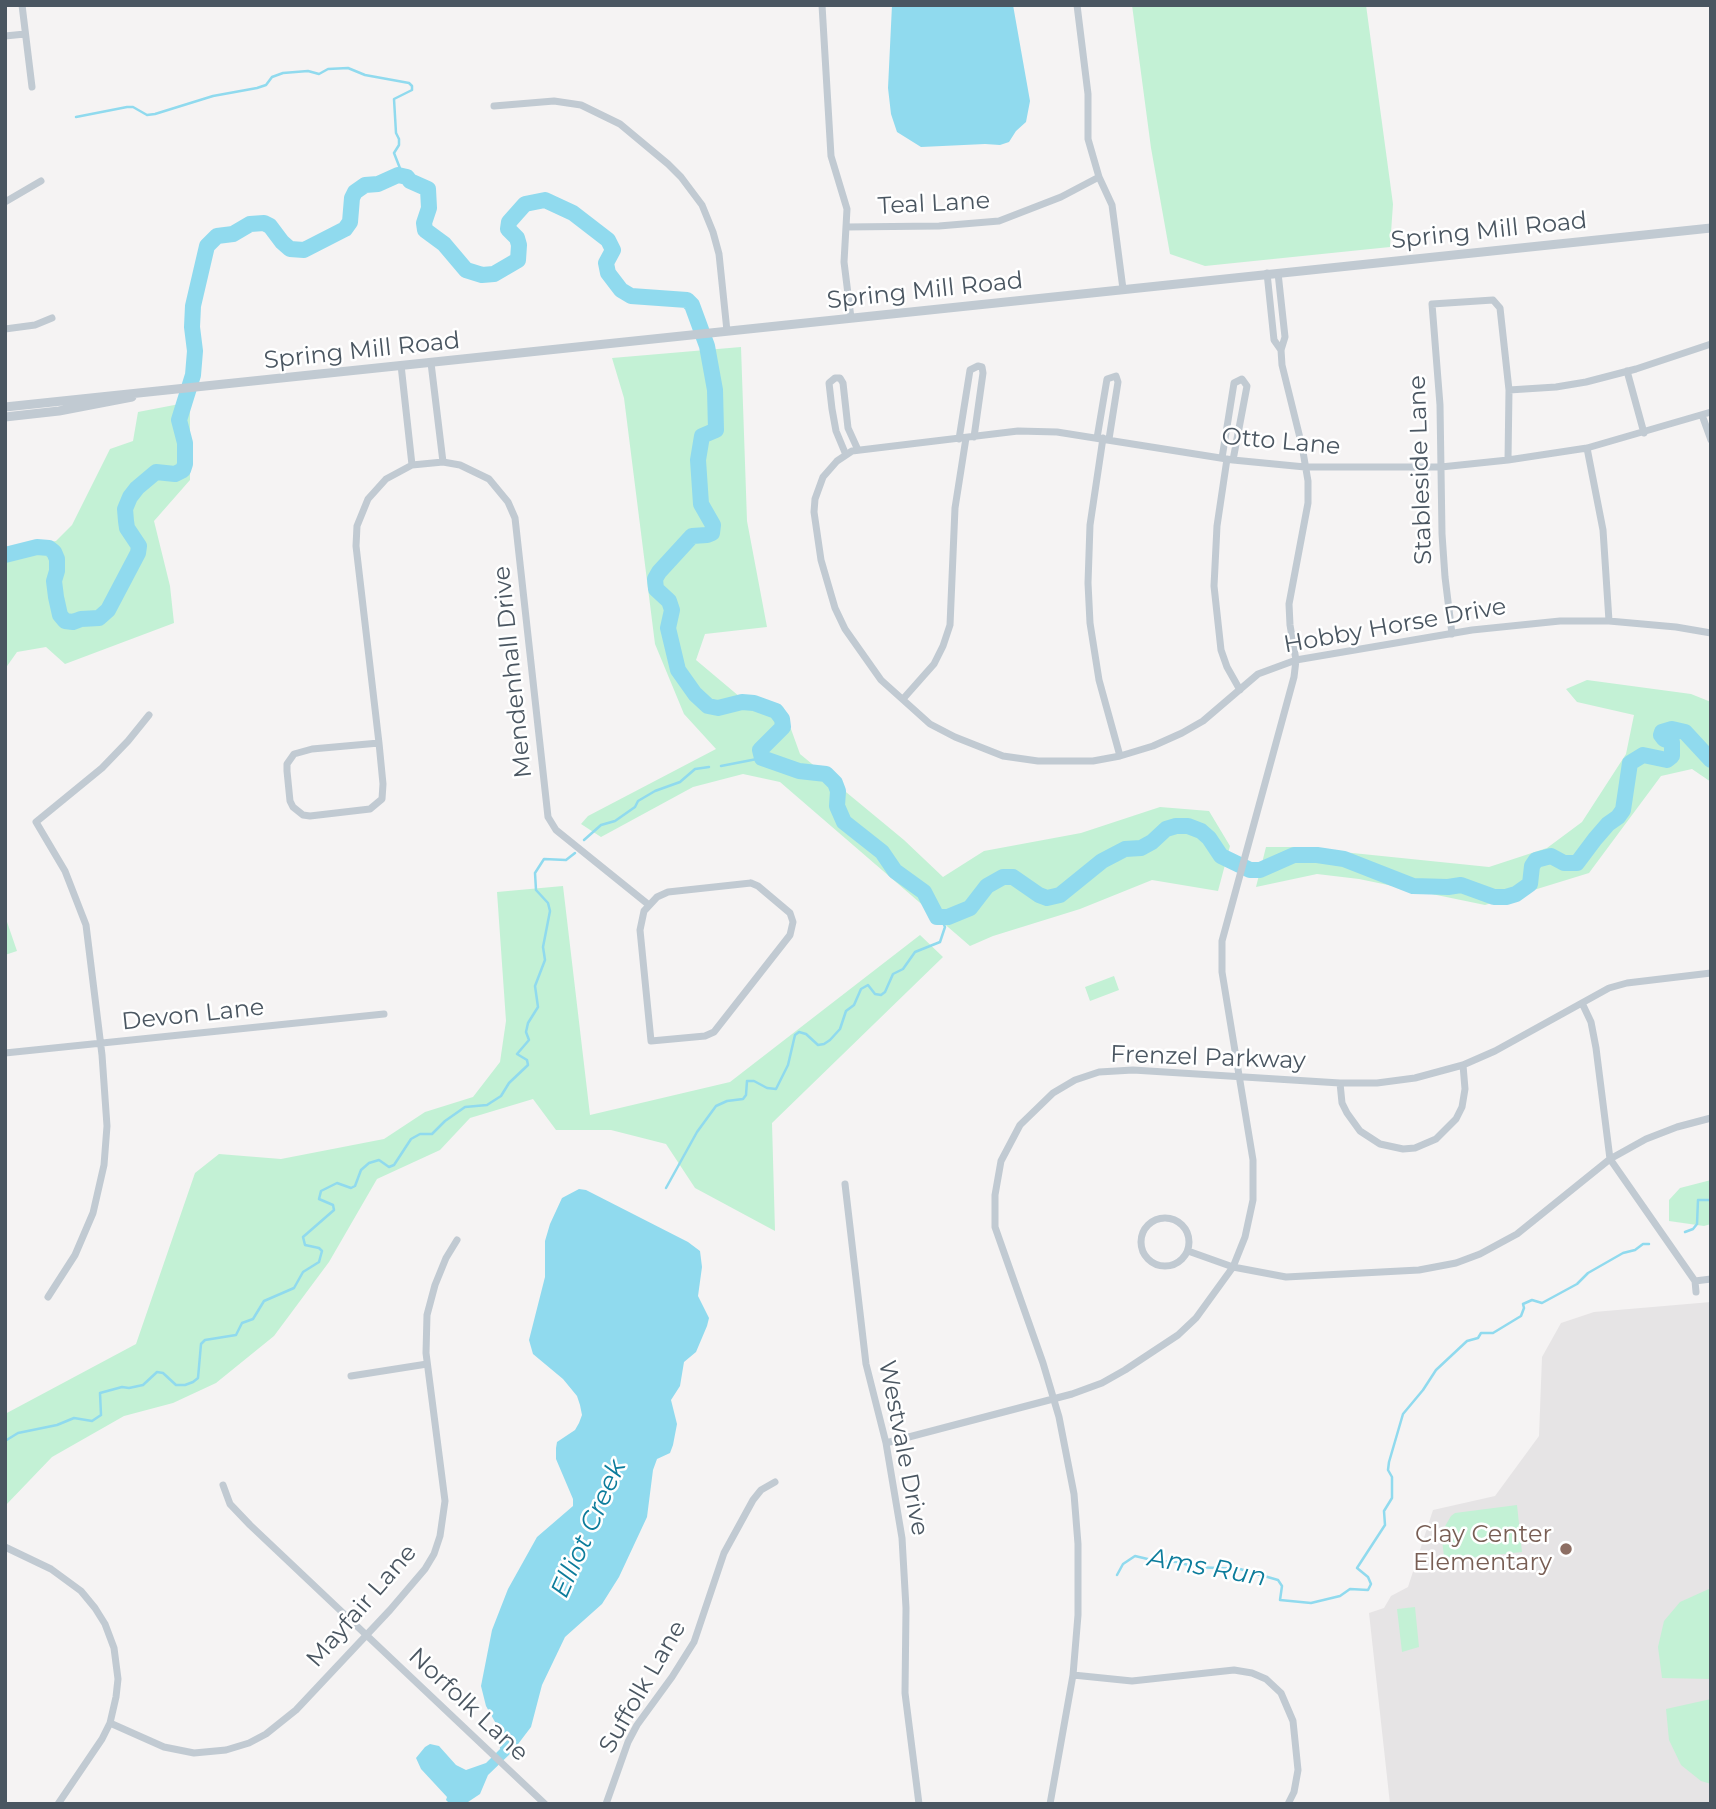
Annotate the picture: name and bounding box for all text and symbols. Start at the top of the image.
street label: Teal Lane [877,187,991,221]
street label: Spring Mill Road [1389,206,1589,256]
street label: Spring Mill Road [825,266,1025,316]
street label: Spring Mill Road [262,326,462,376]
street label: Stableside Lane [1403,375,1439,565]
street label: Otto Lane [1220,422,1342,462]
street label: Mendenhall Drive [488,565,538,779]
street label: Hobby Horse Drive [1281,592,1509,660]
street label: Devon Lane [120,993,266,1037]
street label: Frenzel Parkway [1110,1040,1306,1076]
street label: Westvale Drive [872,1358,934,1538]
water label: Elliot Creek [545,1455,633,1603]
place label: Clay Center Elementary [1413,1521,1552,1577]
street label: Mayfair Lane [301,1539,423,1673]
marker: Clay Center Elementary [1558,1541,1574,1557]
water label: Ams Run [1145,1542,1269,1594]
street label: Suffolk Lane [593,1616,693,1758]
street label: Norfolk Lane [402,1642,534,1768]

